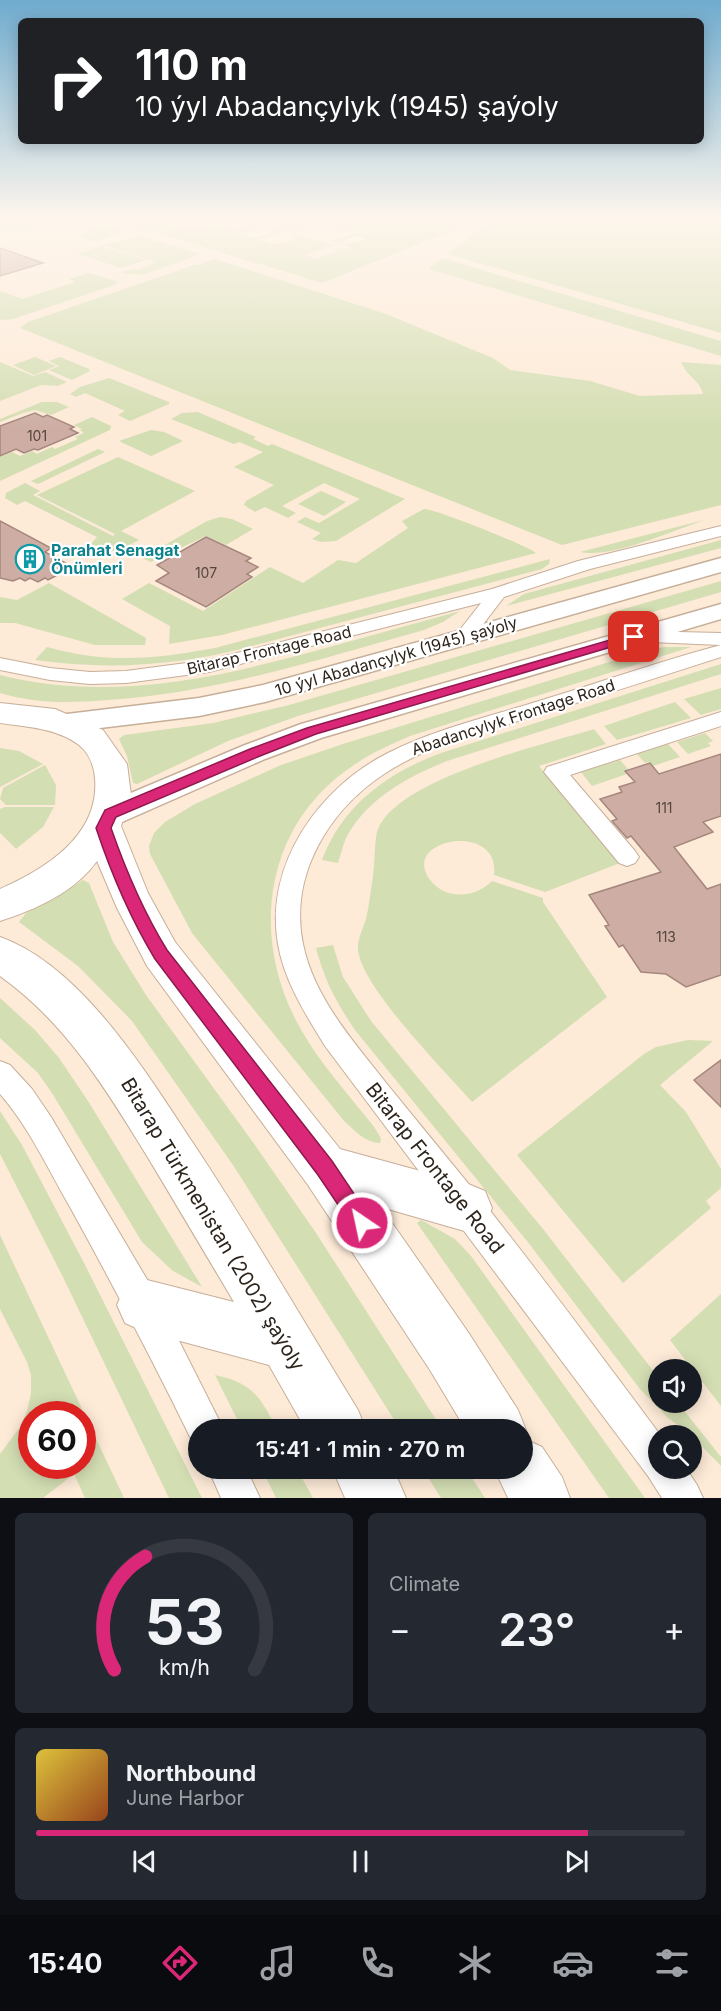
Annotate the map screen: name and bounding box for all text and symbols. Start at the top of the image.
text: 110 m [135,39,248,90]
icon: right [36,42,114,120]
text: 10 ýyl Abadançylyk (1945) şaýoly [135,90,559,123]
house number: 101 [27,427,47,444]
place label: Parahat Senagat Önümleri [51,540,180,578]
building icon: Parahat Senagat Önümleri [14,543,46,575]
house number: 107 [195,564,217,581]
pin [608,611,659,662]
street label: 10 ýyl Abadançylyk (1945) şaýoly [273,612,519,700]
icon: arrive [617,620,650,653]
street label: Bitarap Frontage Road [185,621,353,679]
street label: Abadancylyk Frontage Road [409,675,617,759]
house number: 111 [655,799,673,816]
house number: 113 [656,928,676,945]
street label: Bitarap Türkmenistan (2002) şaýoly [116,1073,310,1375]
street label: Bitarap Frontage Road [361,1078,509,1258]
position arrow [330,1191,394,1255]
map controls [648,1359,702,1479]
button: sound [648,1359,702,1413]
speed limit sign: 60 [18,1401,96,1479]
button: search [648,1425,702,1479]
text: 15:41 · 1 min · 270 m [256,1436,465,1462]
text: Climate [389,1572,460,1596]
text: 53 [144,1584,224,1659]
text: 23° [499,1602,575,1657]
text: − [389,1609,411,1649]
text: + [663,1609,685,1649]
text: km/h [159,1654,209,1680]
text: Northbound [126,1760,256,1786]
text: June Harbor [126,1786,244,1810]
icon: previous [128,1845,161,1878]
icon: pause [344,1845,377,1878]
icon: next [560,1845,593,1878]
icon: directions [159,1942,201,1984]
icon: music [257,1942,299,1984]
icon: phone [356,1942,398,1984]
icon: climate [454,1942,496,1984]
icon: car [552,1942,594,1984]
icon: filters [651,1942,693,1984]
text: 15:40 [28,1947,103,1980]

